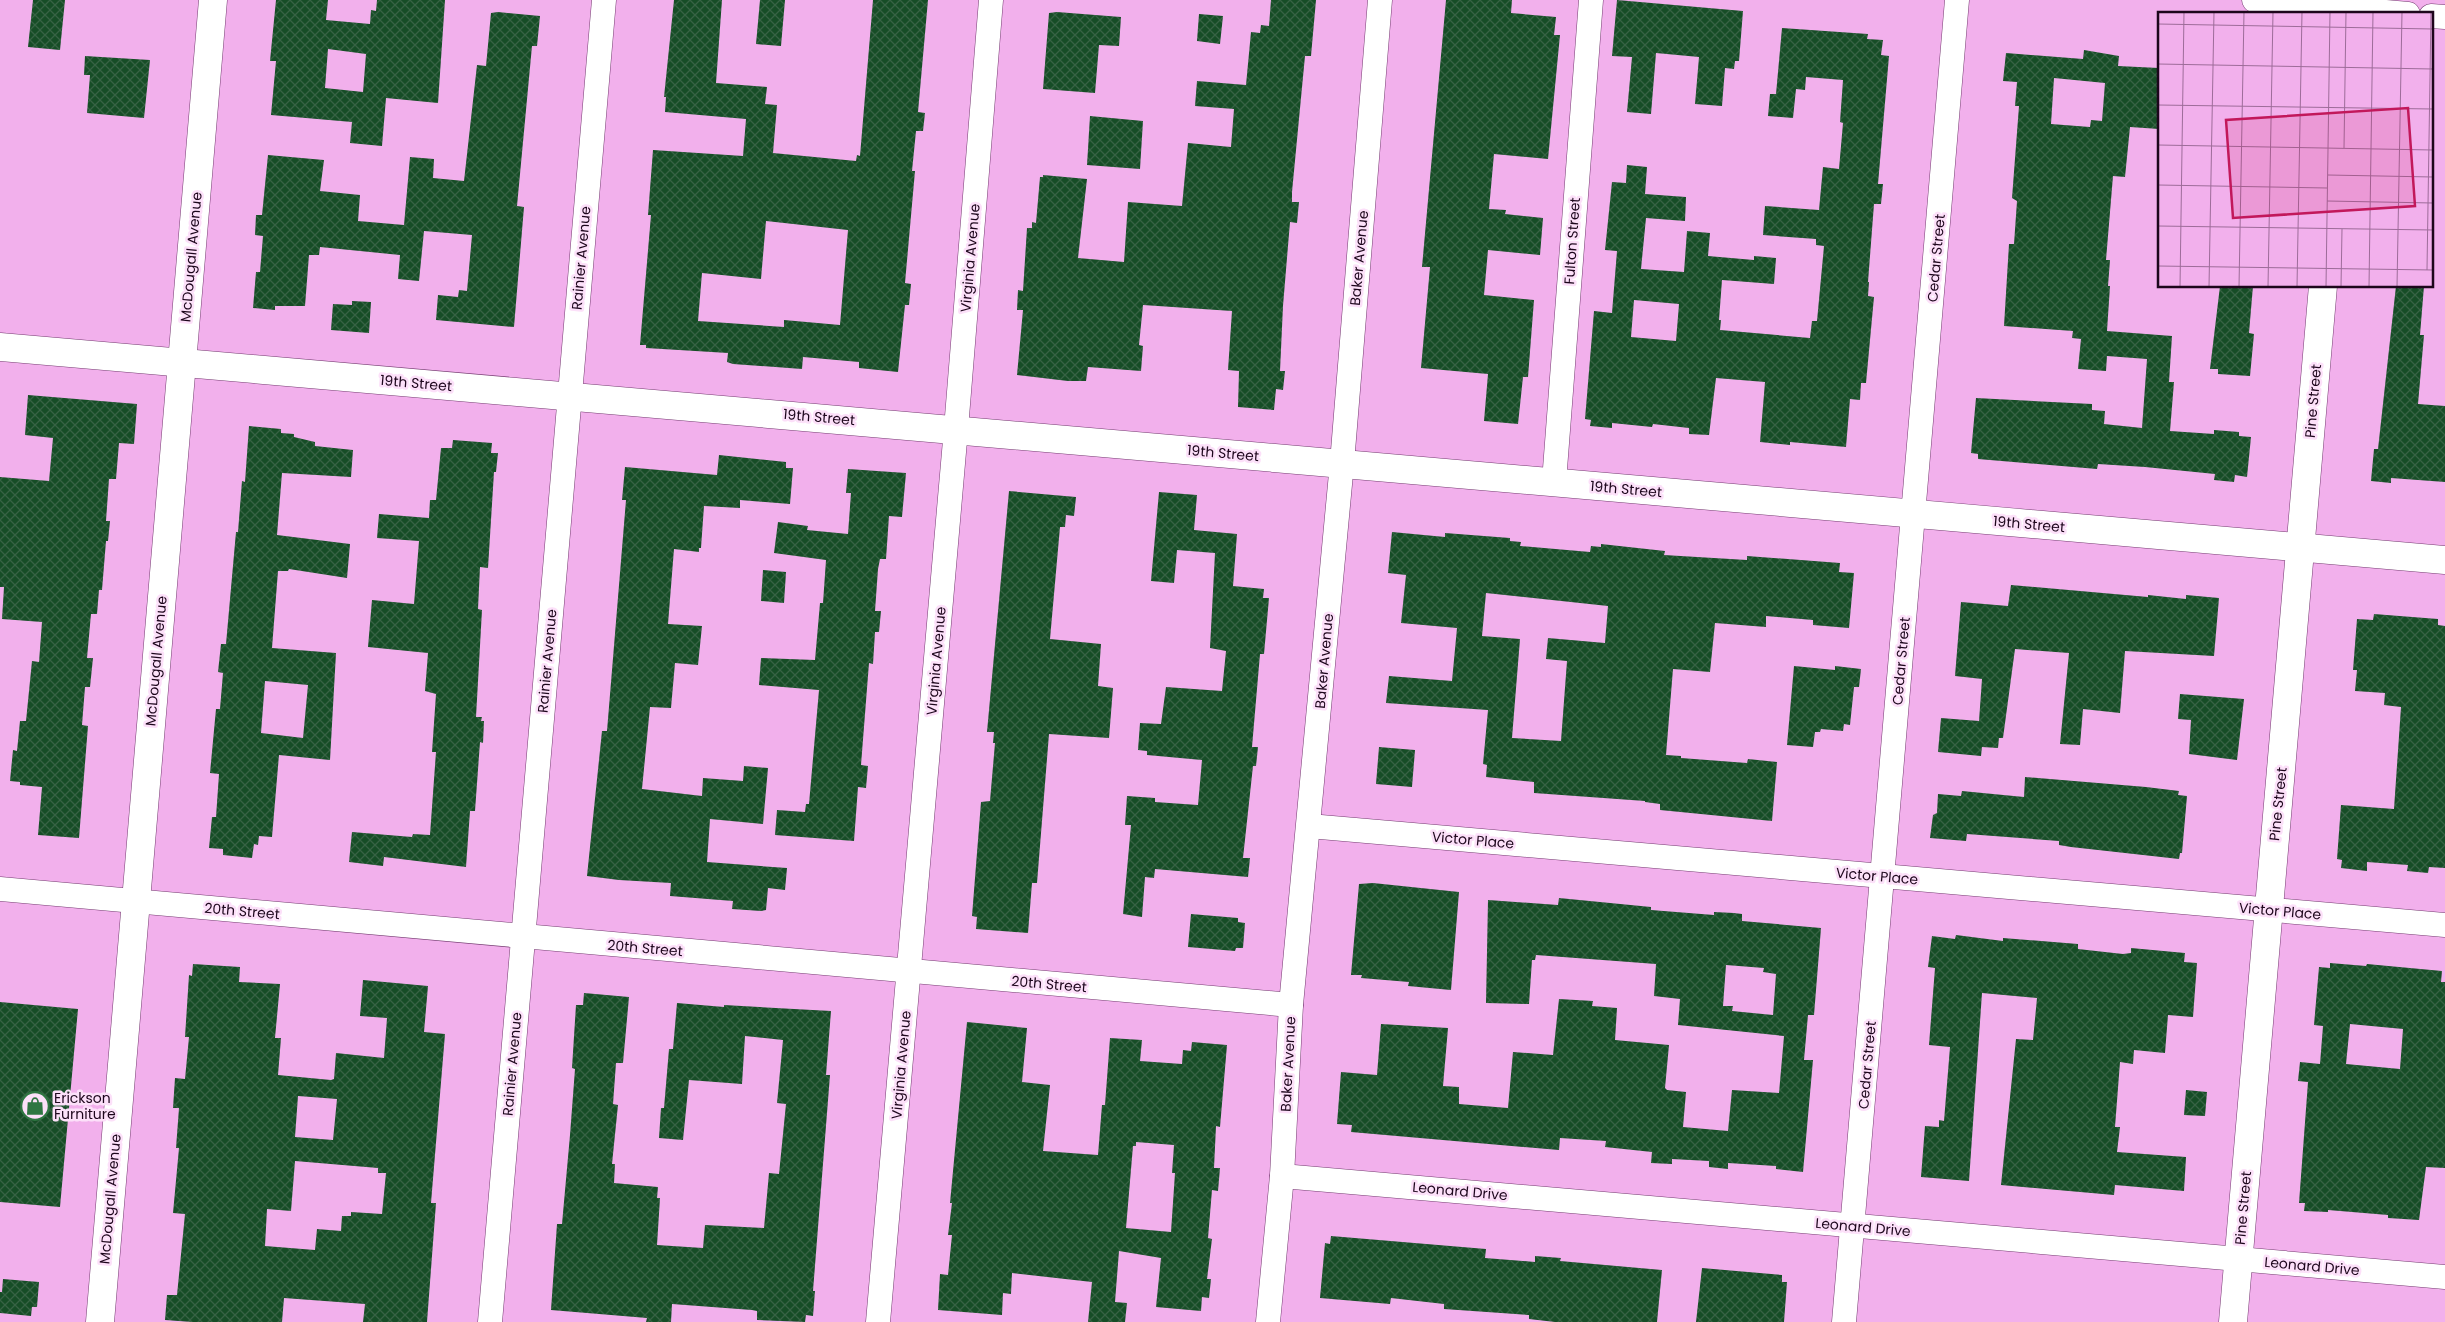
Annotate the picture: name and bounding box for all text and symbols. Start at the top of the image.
inset map [2158,12,2432,288]
street label: McDougall Avenue [175,191,207,323]
street label: Fulton Street [1559,197,1585,285]
street label: Virginia Avenue [955,202,985,313]
street label: Rainier Avenue [567,205,596,311]
street label: Baker Avenue [1345,209,1373,306]
street label: Cedar Street [1922,213,1950,303]
street label: Pine Street [2300,363,2326,439]
street label: 19th Street [379,370,453,396]
street label: 19th Street [782,404,856,430]
street label: 19th Street [1186,440,1260,466]
street label: 19th Street [1589,476,1663,502]
street label: 19th Street [1992,511,2066,537]
street label: McDougall Avenue [140,595,172,727]
street label: Virginia Avenue [921,605,951,716]
street label: Rainier Avenue [533,608,562,714]
street label: Baker Avenue [1310,612,1338,709]
street label: Cedar Street [1887,616,1915,706]
street label: Pine Street [2264,766,2292,842]
street label: Victor Place [1431,826,1515,854]
street label: Victor Place [1835,862,1919,890]
street label: Victor Place [2238,897,2322,925]
street label: 20th Street [203,898,281,924]
street label: 20th Street [606,935,684,961]
street label: 20th Street [1010,971,1088,997]
street label: Virginia Avenue [886,1009,916,1120]
street label: Rainier Avenue [498,1011,527,1117]
street label: Baker Avenue [1276,1015,1301,1112]
street label: Cedar Street [1853,1020,1881,1110]
place label: Erickson Furniture [54,1088,116,1124]
shop icon: Erickson Furniture [20,1091,50,1121]
street label: McDougall Avenue [94,1133,126,1265]
street label: Pine Street [2230,1170,2256,1246]
street label: Leonard Drive [1411,1177,1509,1205]
street label: Leonard Drive [1814,1213,1912,1241]
street label: Leonard Drive [2263,1252,2361,1280]

